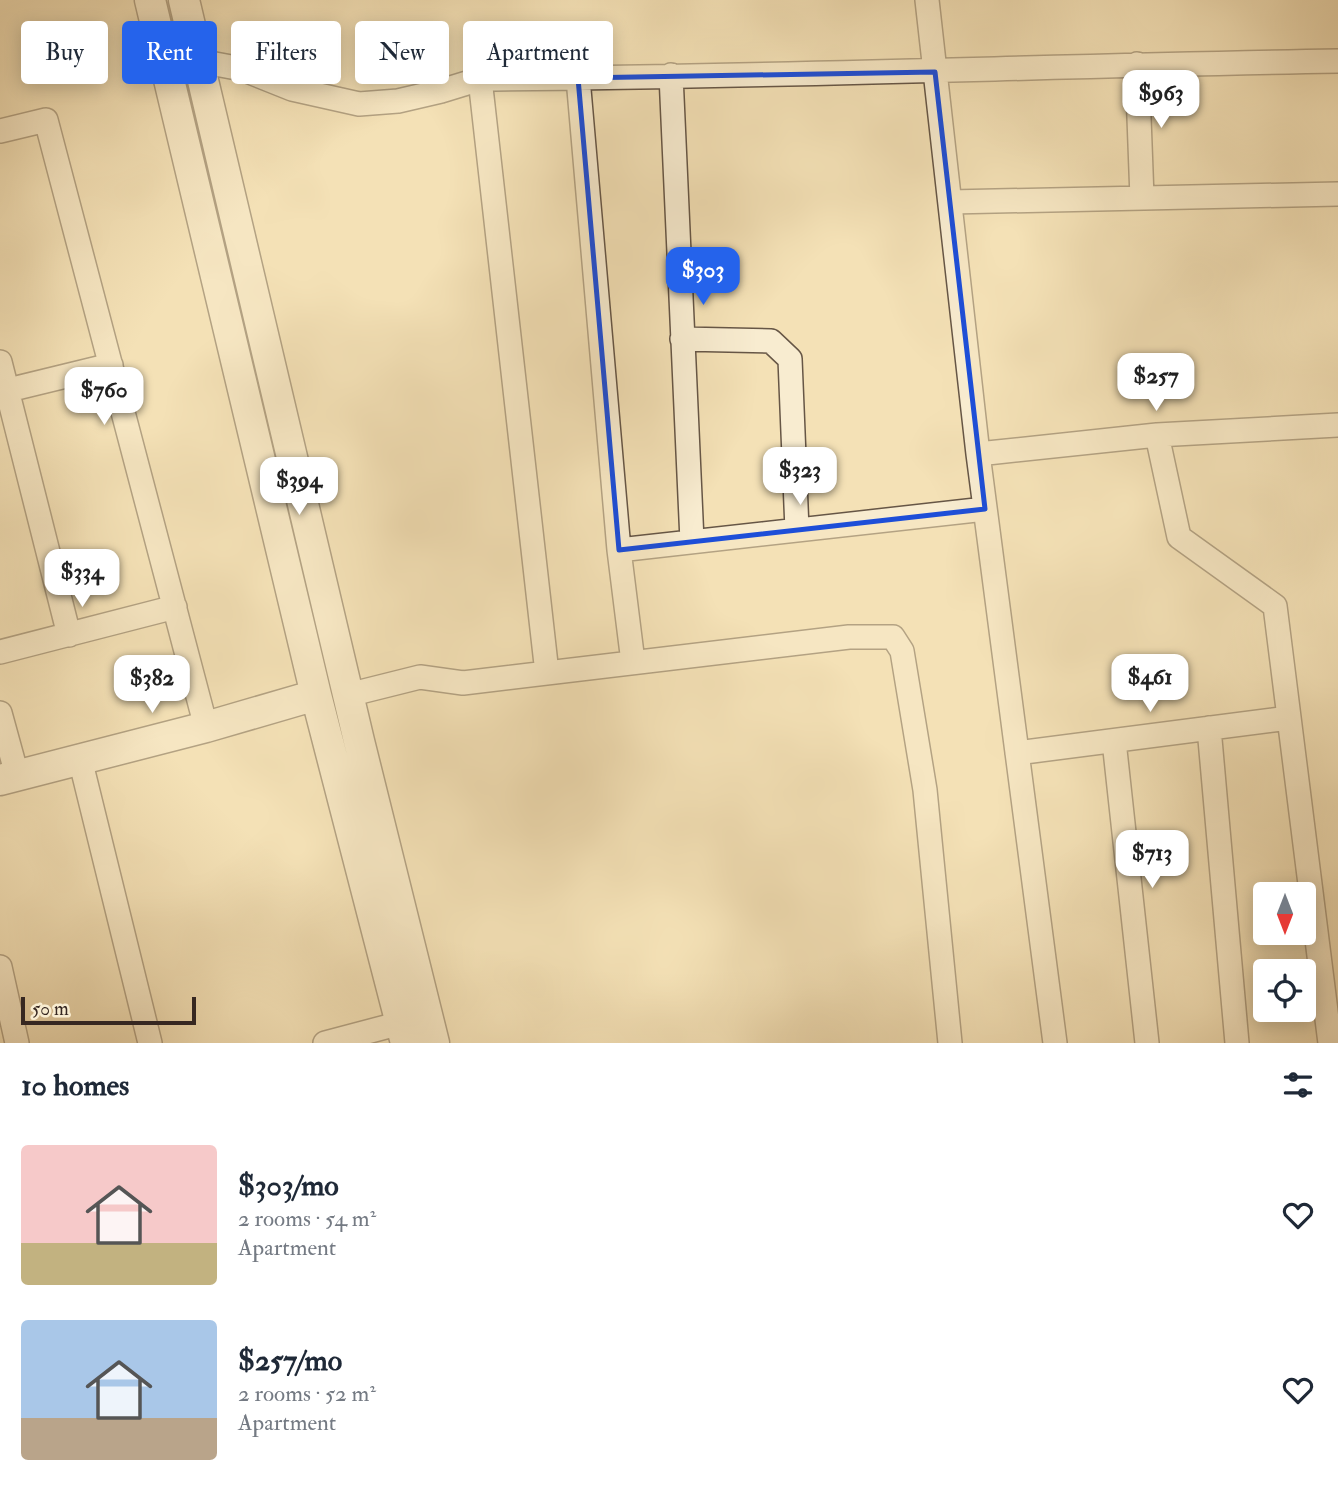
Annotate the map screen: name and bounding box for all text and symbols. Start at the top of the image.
chip: Buy [21,21,108,84]
chip: Rent [122,21,217,84]
chip: Filters [231,21,341,84]
chip: New [355,21,449,84]
chip: Apartment [463,21,613,84]
pin: $963 [1120,71,1202,130]
text: $963 [1138,78,1184,107]
pin: $303 [662,247,744,307]
text: $303 [682,255,724,284]
pin: $257 [1115,354,1197,413]
text: $257 [1133,361,1179,390]
pin: $760 [63,368,145,427]
text: $760 [81,375,127,404]
pin: $323 [759,448,841,507]
text: $323 [779,455,821,484]
pin: $394 [258,458,340,517]
text: $394 [276,465,322,494]
pin: $334 [41,550,123,609]
text: $334 [60,557,104,586]
pin: $461 [1109,654,1191,714]
pin: $382 [111,656,193,715]
text: $461 [1127,662,1173,691]
text: $382 [130,663,174,692]
pin: $713 [1111,830,1193,890]
text: $713 [1132,838,1172,867]
north arrow [1253,882,1316,945]
map controls [1253,882,1316,1022]
button: locate [1253,959,1316,1022]
scale bar [21,994,196,1026]
text: 50 m [32,997,69,1021]
icon: filters [1279,1066,1317,1104]
text: 10 homes [21,1067,129,1104]
text: $303/mo [238,1167,339,1204]
icon: home [77,1173,161,1257]
icon: heart [1279,1196,1317,1234]
text: 2 rooms · 54 m² [238,1204,376,1233]
text: Apartment [238,1233,336,1262]
text: $257/mo [238,1342,342,1379]
icon: home [77,1348,161,1432]
icon: heart [1279,1371,1317,1409]
text: 2 rooms · 52 m² [238,1379,376,1408]
text: Apartment [238,1408,336,1437]

